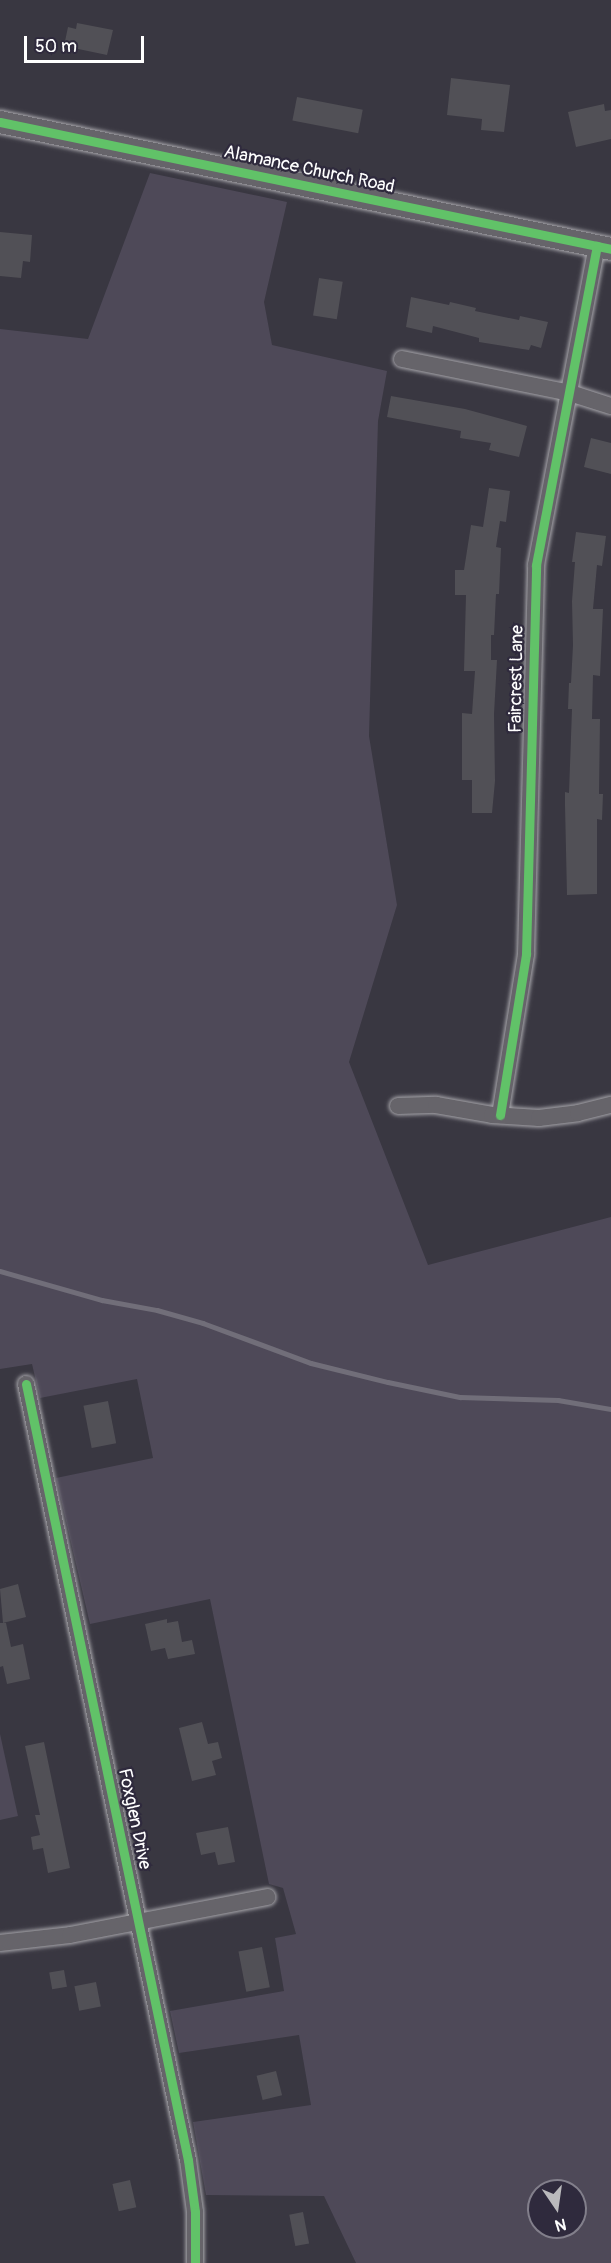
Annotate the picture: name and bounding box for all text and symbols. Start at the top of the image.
scale bar [27,24,147,62]
text: 50 m [35,35,77,58]
street label: Alamance Church Road [222,141,396,199]
street label: Faircrest Lane [505,625,529,733]
street label: Foxglen Drive [113,1766,155,1872]
north arrow [527,2179,587,2239]
text: N [553,2214,568,2236]

